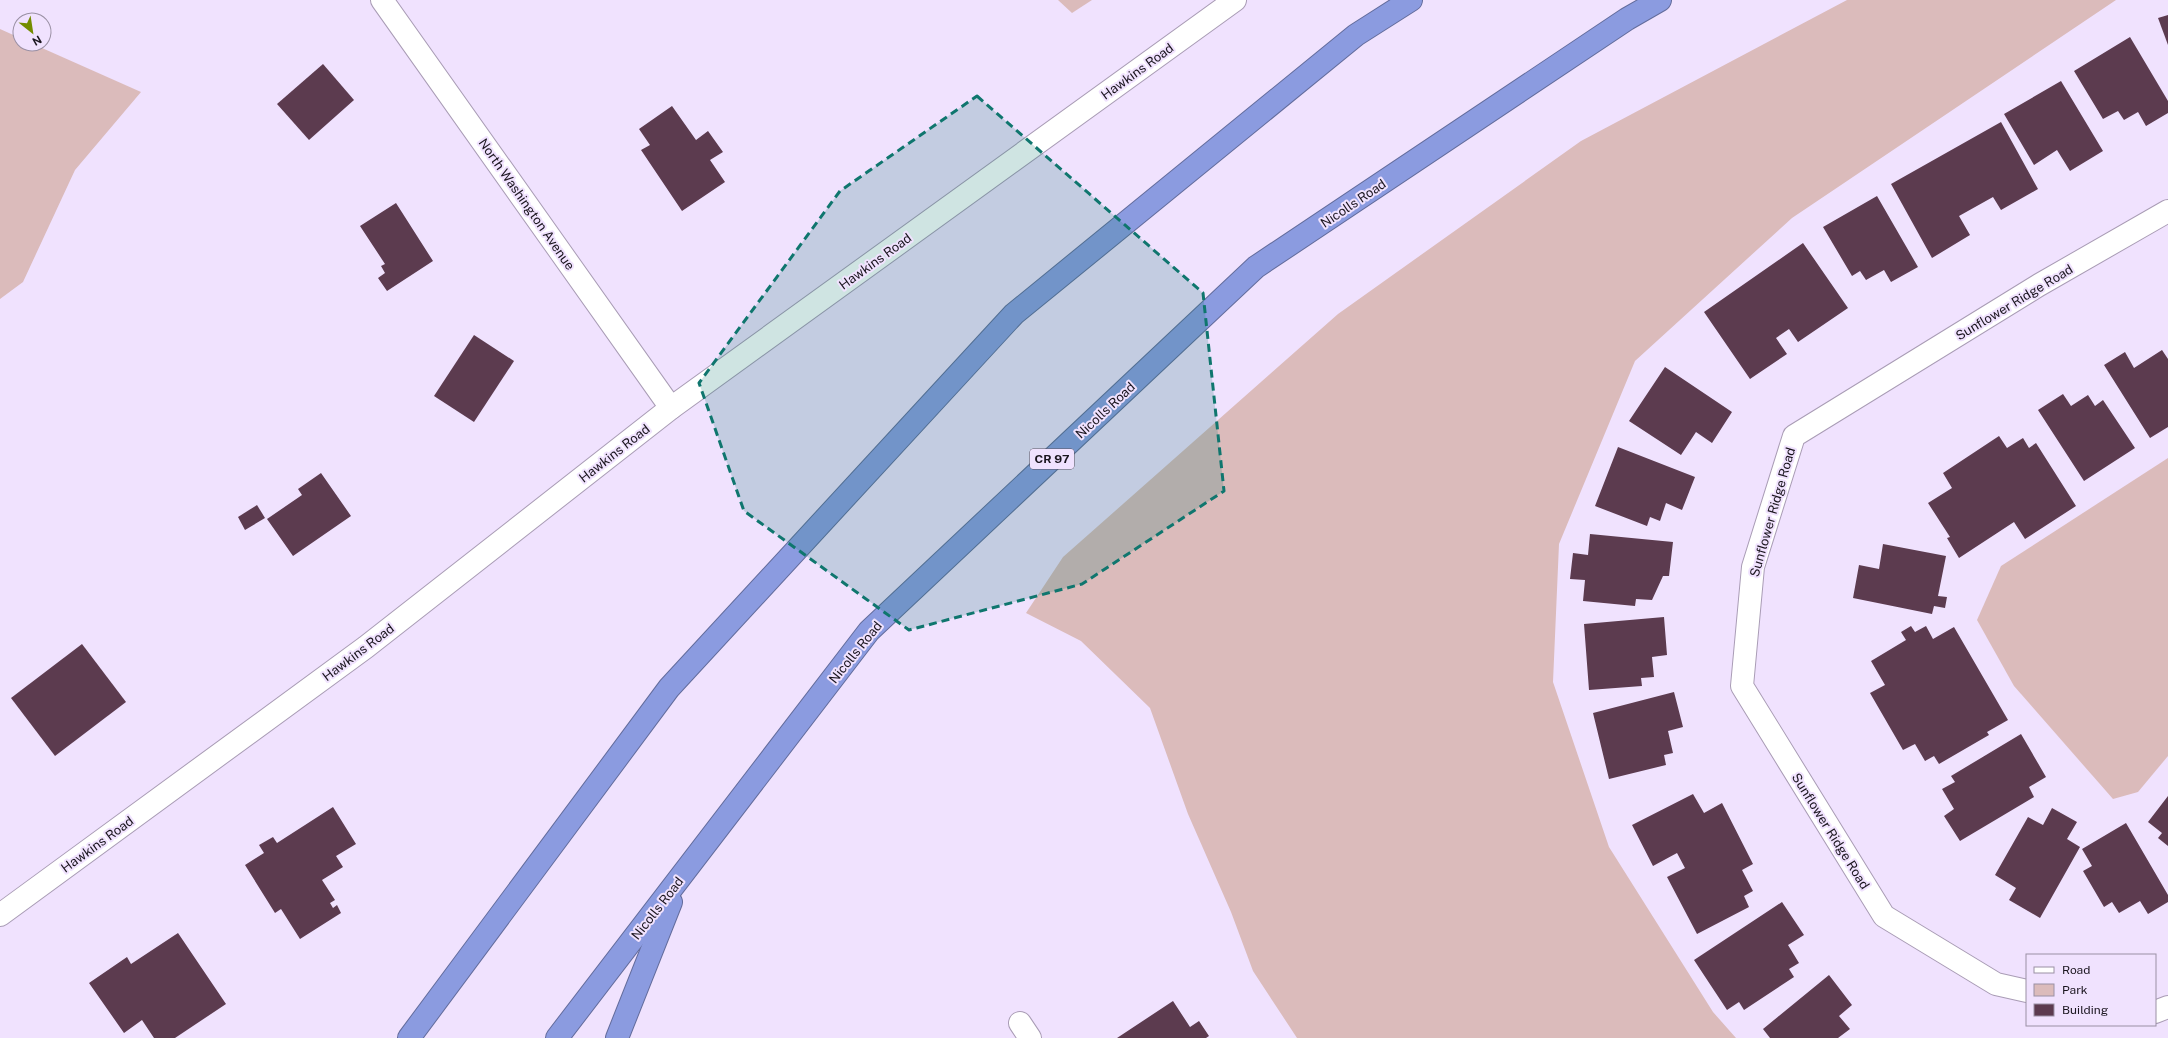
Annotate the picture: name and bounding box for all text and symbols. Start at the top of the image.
north arrow [12,12,52,52]
text: N [30,33,44,48]
street label: Hawkins Road [1098,40,1176,103]
street label: North Washington Avenue [475,136,578,273]
street label: Nicolls Road [1318,176,1389,231]
street label: Hawkins Road [836,230,914,293]
street label: Sunflower Ridge Road [1953,262,2076,343]
street label: Nicolls Road [1073,379,1138,442]
street label: Hawkins Road [576,421,653,486]
street label: Sunflower Ridge Road [1747,446,1798,579]
road number: CR 97 [1030,449,1074,469]
street label: Nicolls Road [826,618,885,686]
street label: Hawkins Road [320,621,397,684]
street label: Sunflower Ridge Road [1789,770,1872,892]
street label: Hawkins Road [58,813,136,876]
street label: Nicolls Road [628,874,687,943]
legend [2026,954,2156,1026]
text: Road [2062,963,2090,977]
text: Park [2062,983,2088,997]
text: Building [2062,1003,2108,1017]

